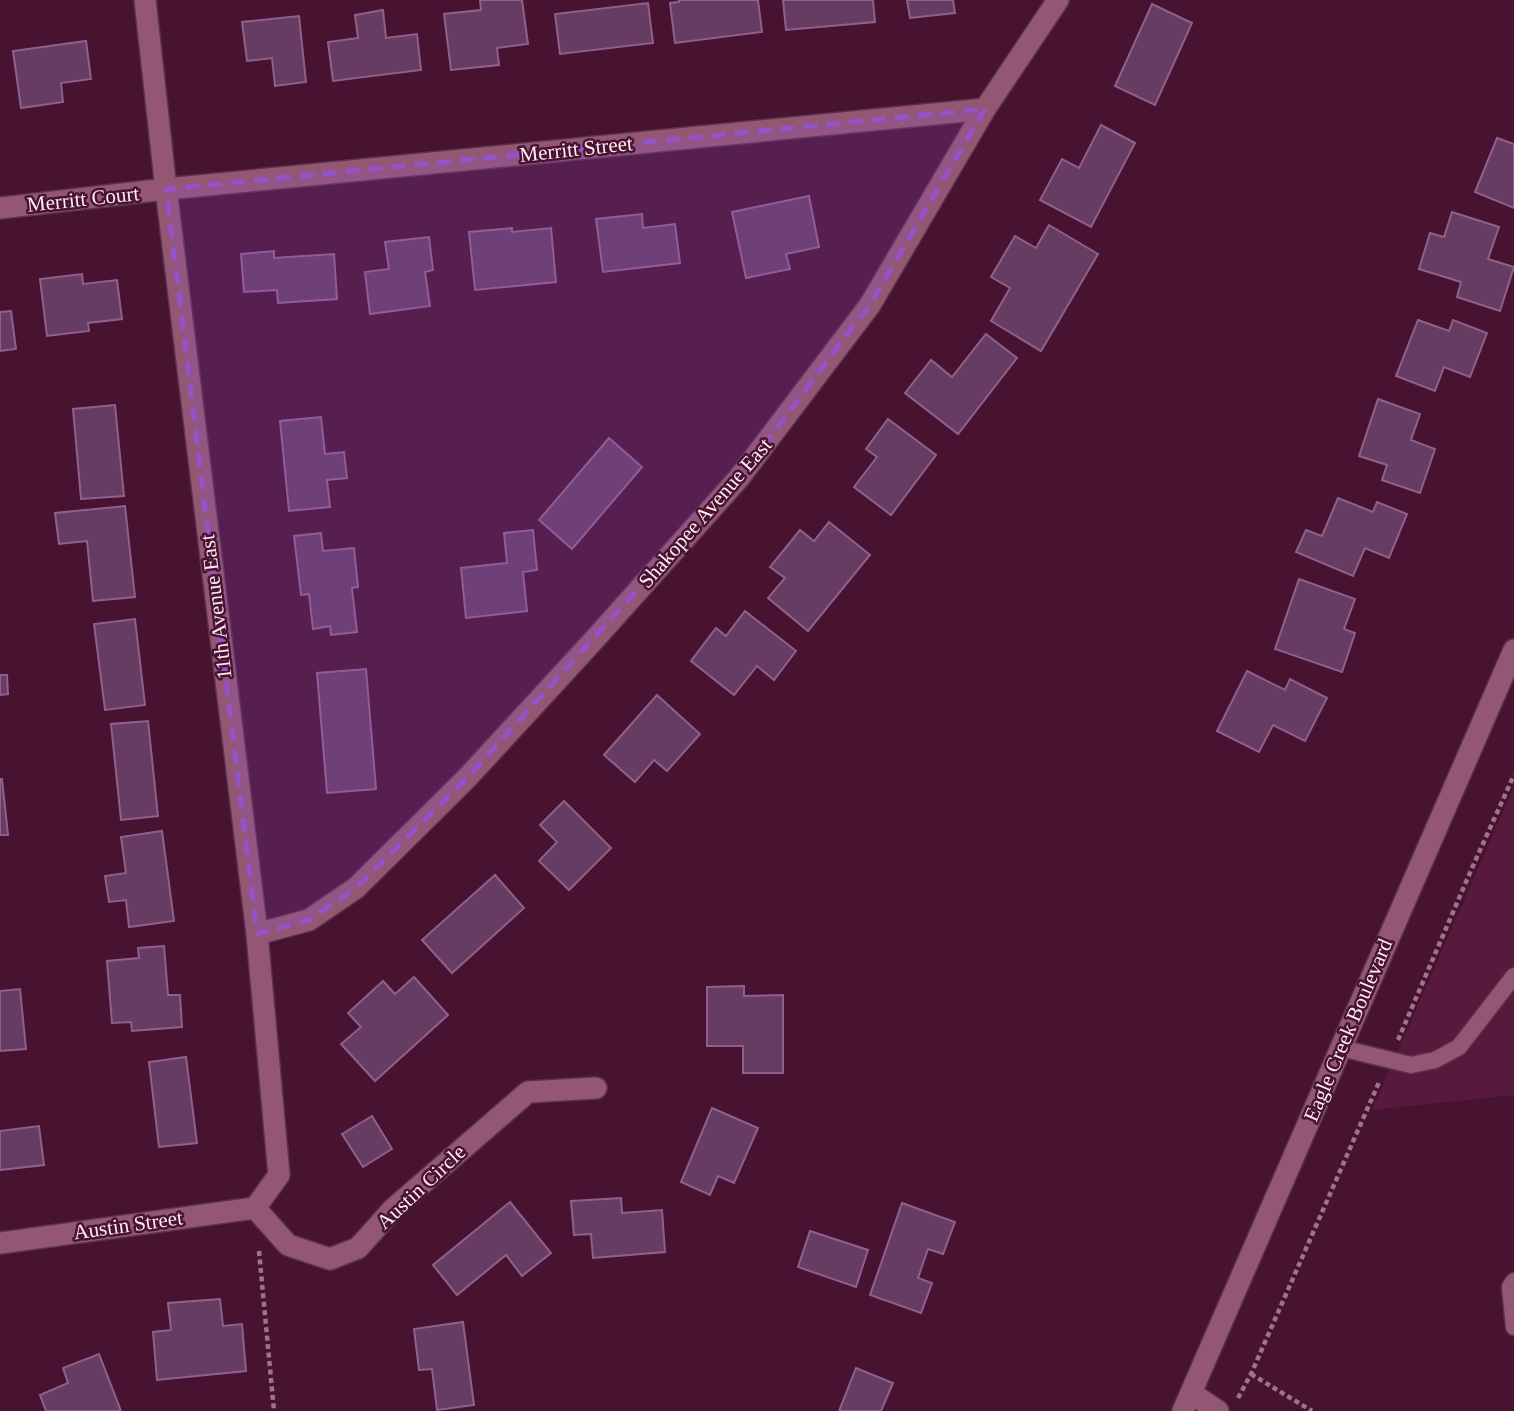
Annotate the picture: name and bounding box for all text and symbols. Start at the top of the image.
street label: Merritt Street [518,131,634,167]
street label: Merritt Court [26,181,140,217]
street label: Shakopee Avenue East [633,433,777,593]
street label: 11th Avenue East [195,533,237,681]
street label: Eagle Creek Boulevard [1299,935,1398,1125]
street label: Austin Circle [372,1140,470,1234]
street label: Austin Street [72,1205,184,1245]

